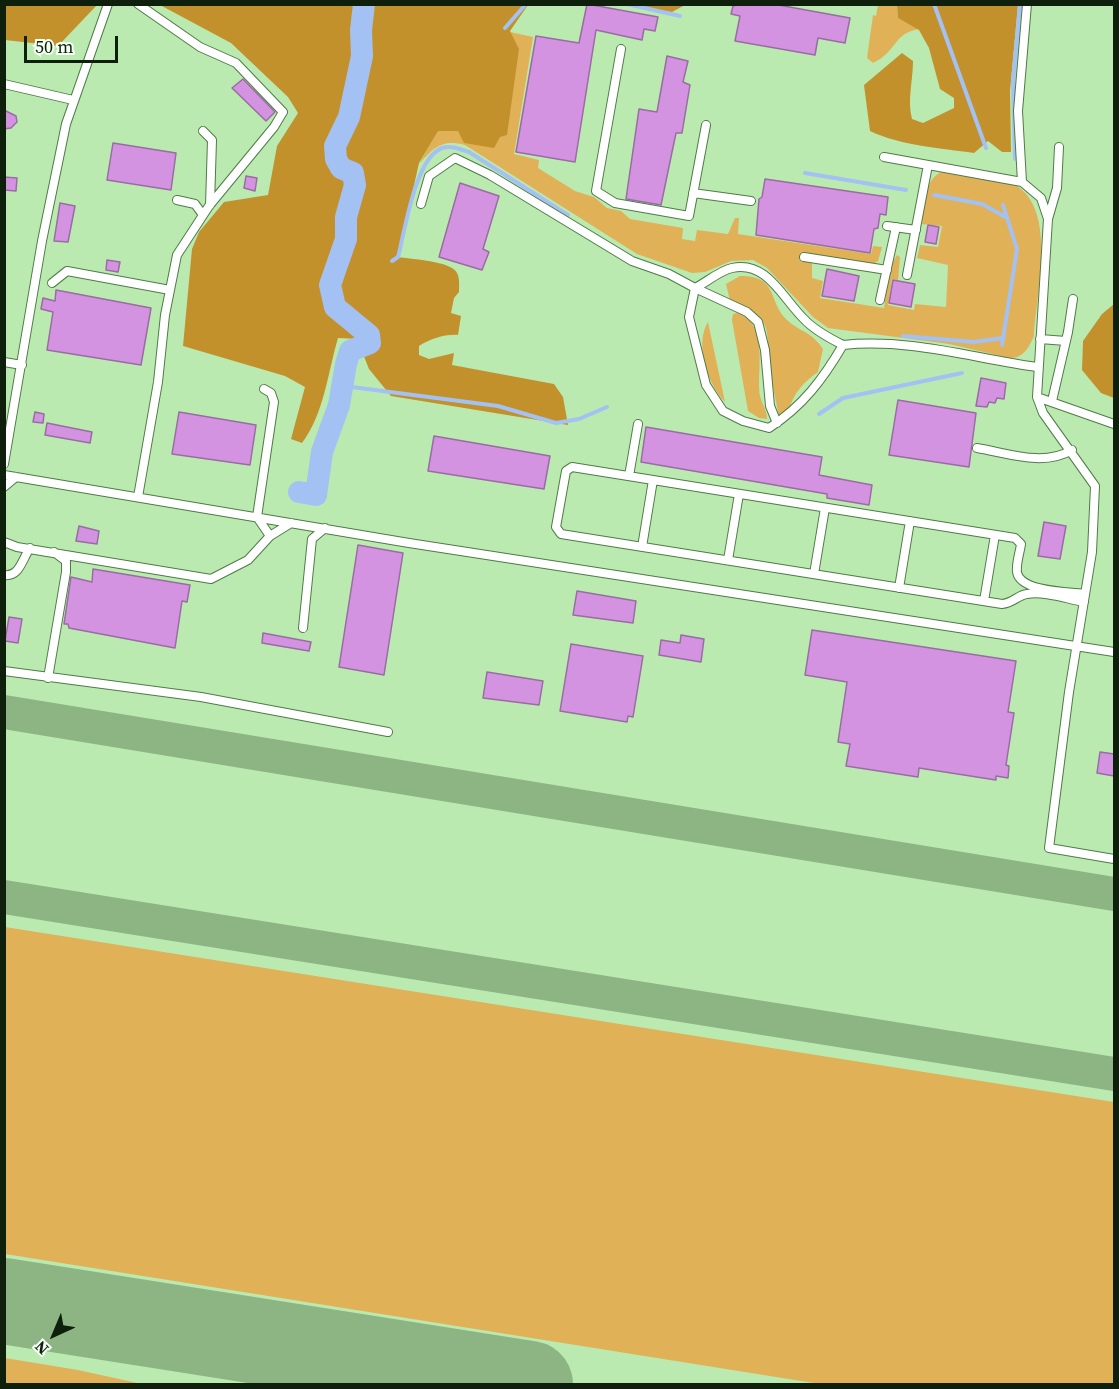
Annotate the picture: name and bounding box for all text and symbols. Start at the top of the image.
scale bar [27,24,122,62]
text: 50 m [35,34,73,59]
north arrow [24,1305,84,1365]
text: N [30,1336,53,1360]

